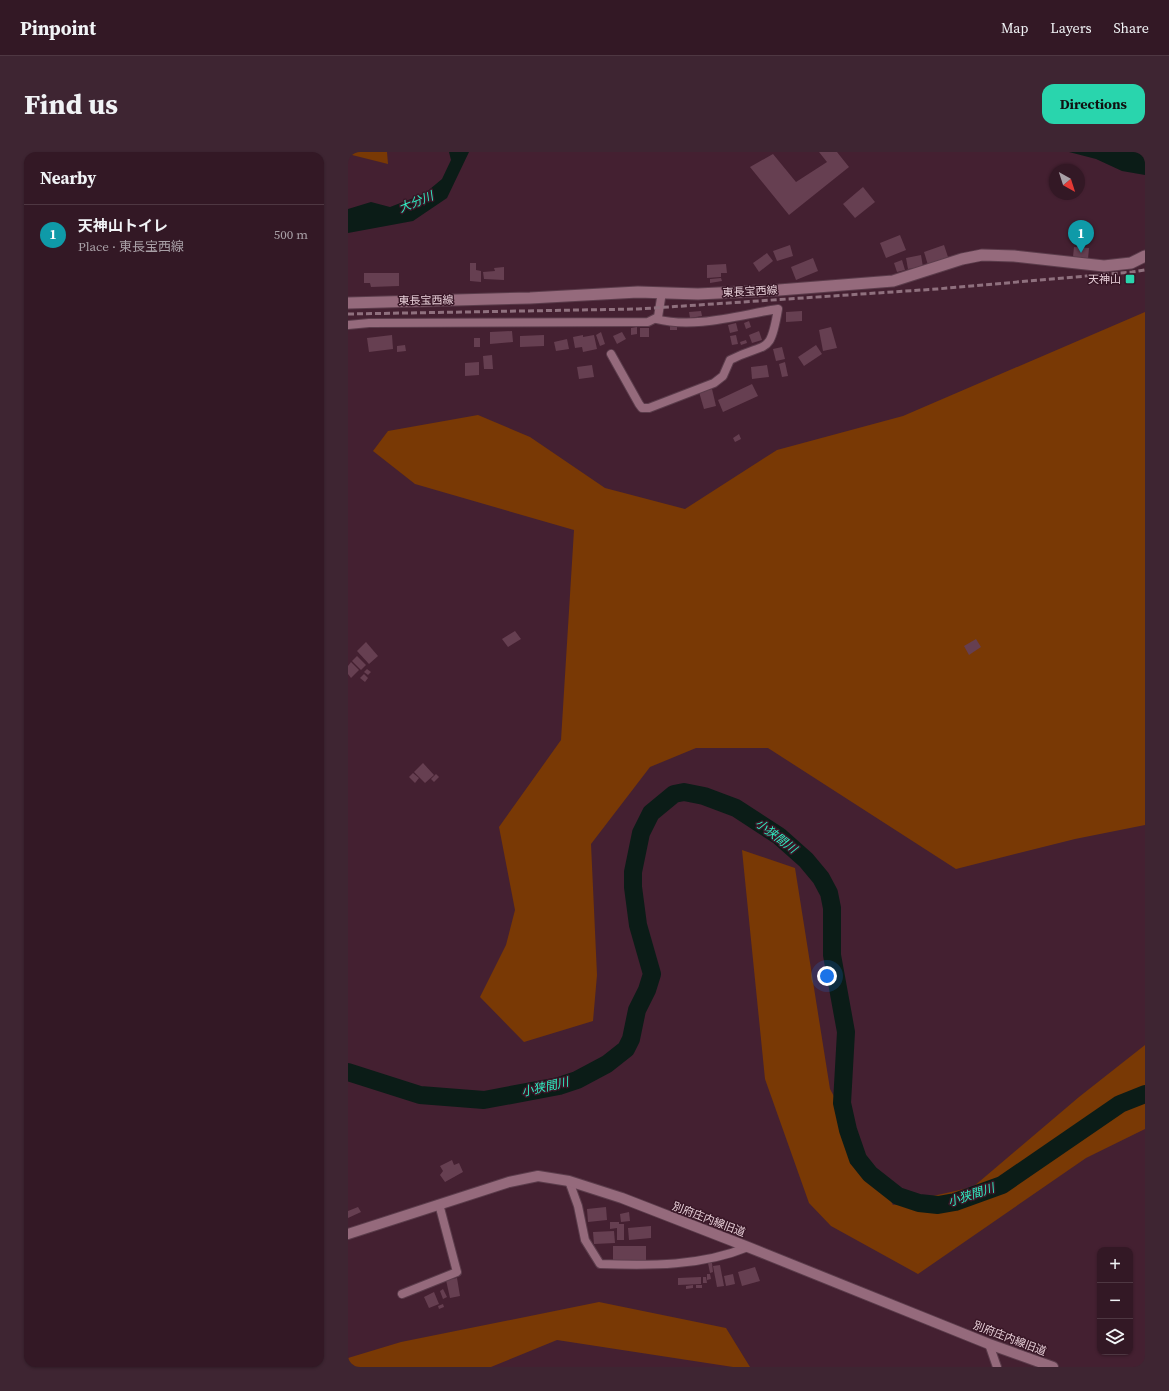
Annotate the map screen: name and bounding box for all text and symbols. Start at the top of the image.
text: Pinpoint [20,15,96,41]
text: Map [1001,18,1028,38]
text: Layers [1050,18,1092,38]
text: Share [1114,18,1149,38]
button: Directions [1042,84,1145,124]
text: Find us [24,85,118,123]
north arrow [1049,164,1085,200]
text: Nearby [40,166,96,190]
water label: 大分川 [396,187,438,216]
text: 天神山トイレ [78,215,168,236]
pin: 1 [1068,220,1094,253]
text: 1 [49,226,57,243]
text: 500 m [274,226,308,243]
text: Place · 東長宝西線 [78,238,184,255]
place label: 天神山 [1088,272,1121,287]
marker: 天神山 [1124,273,1136,285]
street label: 東長宝西線 [722,283,778,300]
street label: 東長宝西線 [398,293,454,308]
water label: 小狭間川 [752,815,802,858]
your location [817,966,837,986]
water label: 小狭間川 [520,1073,572,1100]
water label: 小狭間川 [946,1179,998,1210]
street label: 別府庄内線旧道 [670,1199,747,1240]
map controls [1097,1247,1133,1355]
button: + [1097,1247,1133,1283]
button: − [1097,1283,1133,1319]
street label: 別府庄内線旧道 [971,1318,1048,1359]
button: layers [1097,1319,1133,1355]

